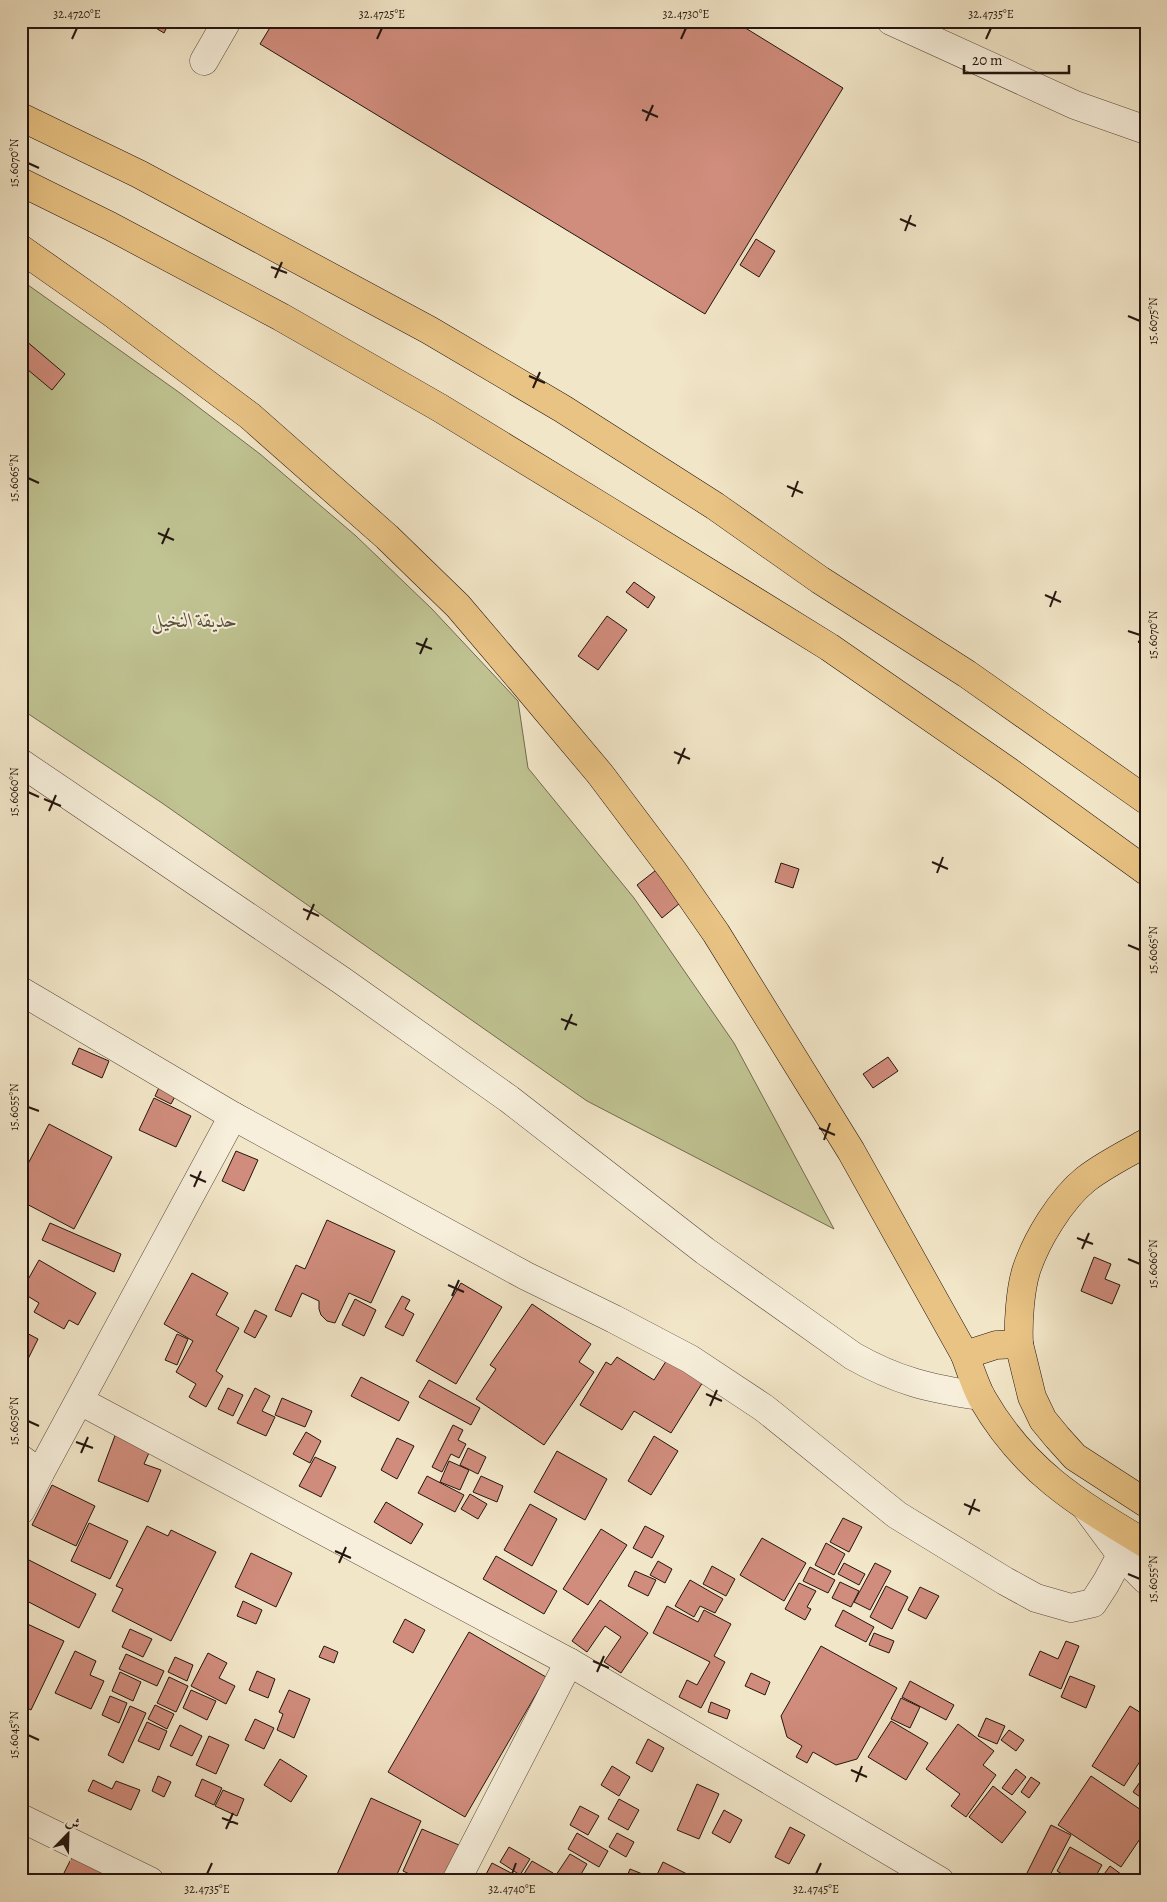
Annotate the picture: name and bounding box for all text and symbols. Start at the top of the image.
text: 32.4720°E [53,6,101,22]
text: 32.4725°E [359,6,405,22]
text: 32.4730°E [663,6,709,22]
text: 32.4735°E [968,6,1014,22]
scale bar [964,42,1070,74]
text: 20 m [972,50,1003,70]
text: 15.6070°N [6,138,22,187]
text: 15.6075°N [1145,297,1161,345]
text: 15.6065°N [6,454,22,502]
park label: حديقة النخيل [151,607,237,635]
text: 15.6070°N [1145,610,1161,659]
text: 15.6060°N [6,767,22,817]
text: 15.6065°N [1145,926,1161,974]
text: 15.6055°N [6,1083,22,1131]
text: 15.6060°N [1145,1239,1161,1289]
text: 15.6050°N [6,1396,22,1445]
text: 15.6055°N [1145,1555,1161,1603]
text: 15.6045°N [6,1711,22,1759]
north arrow [42,1810,92,1860]
text: ش [63,1811,83,1834]
text: 32.4735°E [184,1881,230,1897]
text: 32.4740°E [488,1881,536,1897]
text: 32.4745°E [793,1881,839,1897]

